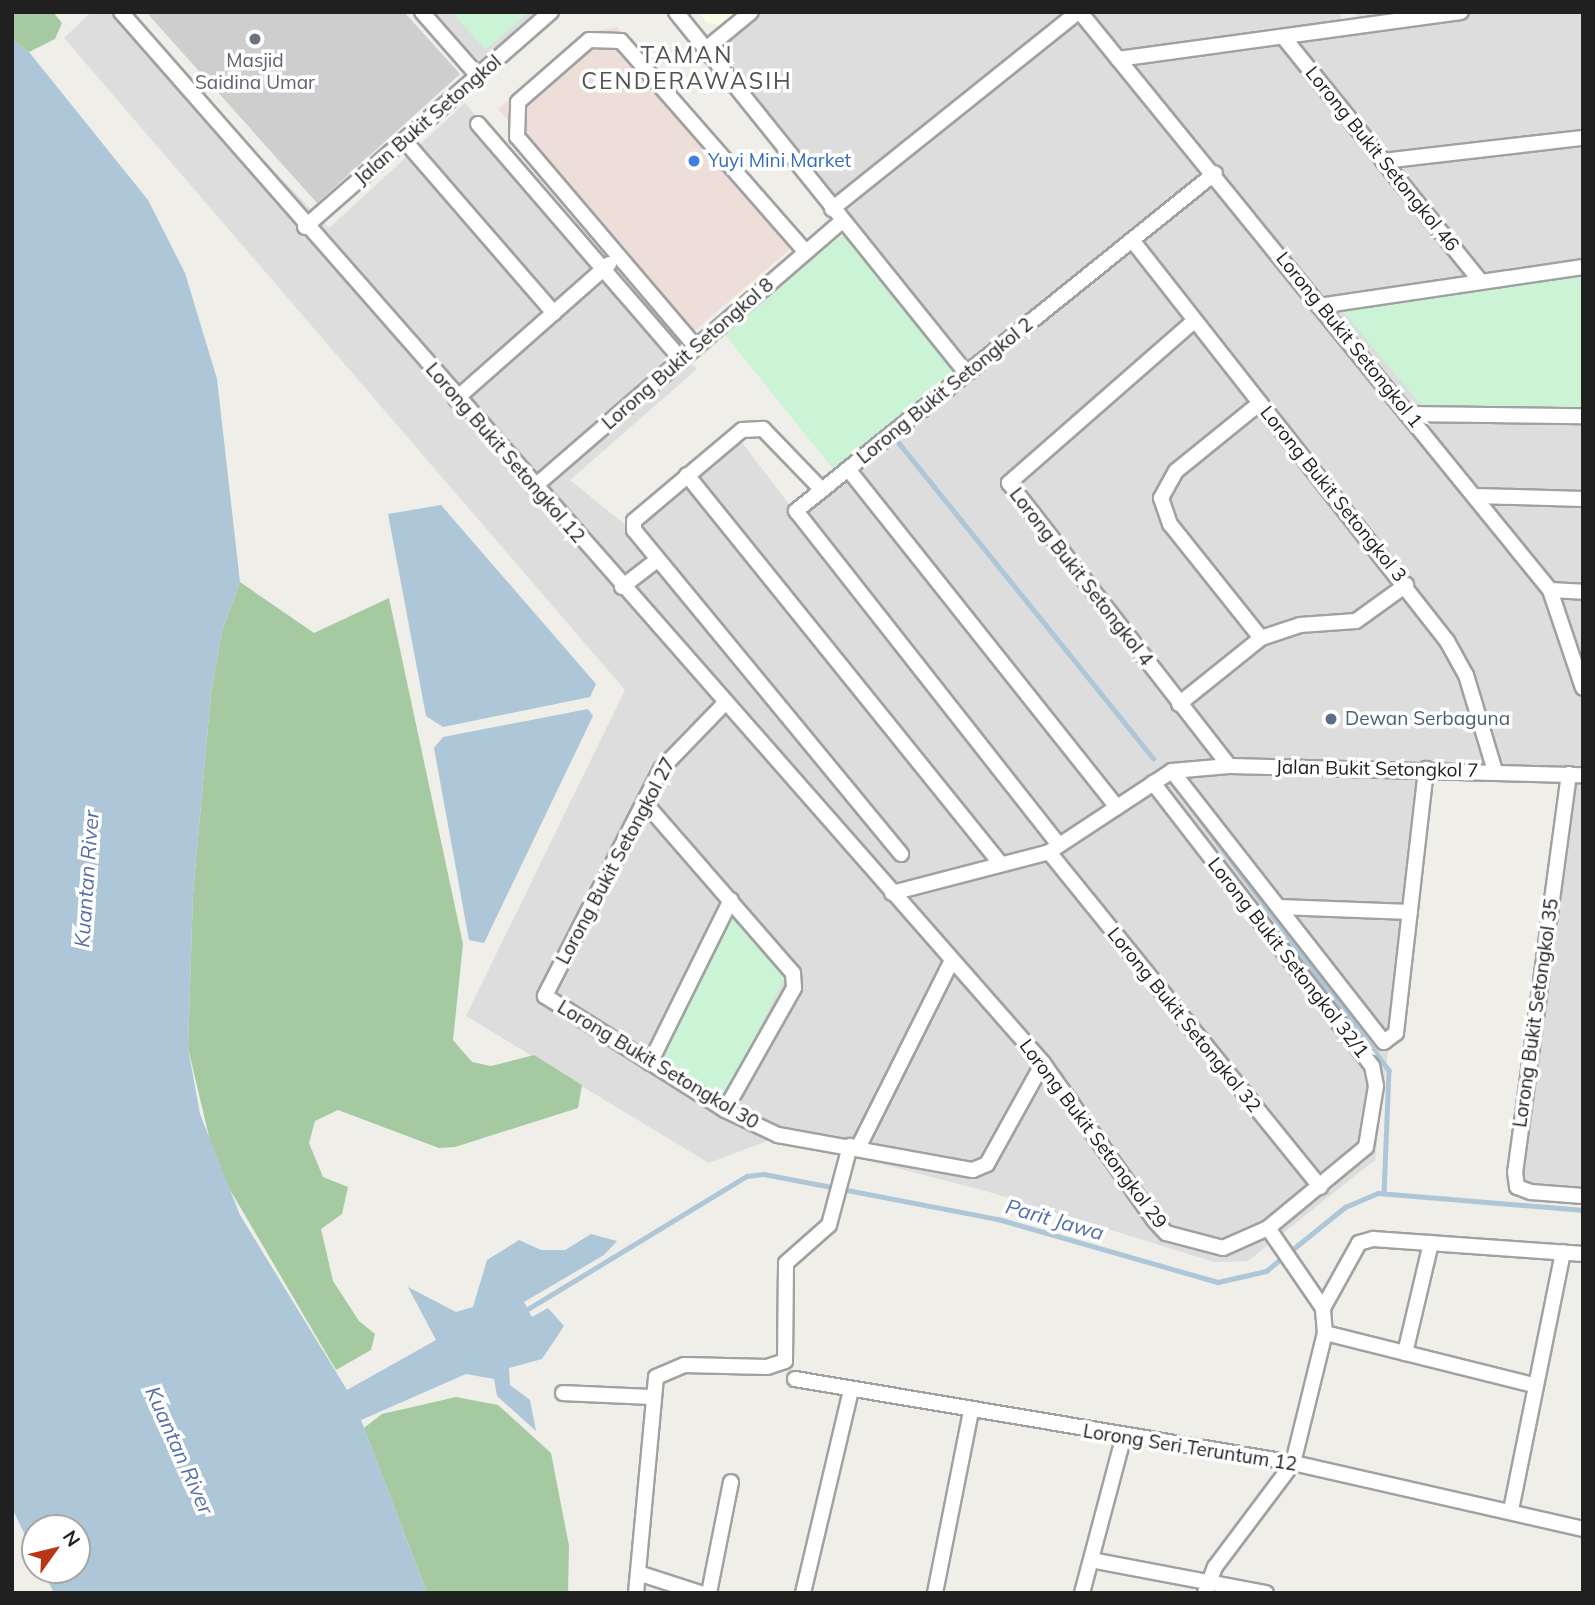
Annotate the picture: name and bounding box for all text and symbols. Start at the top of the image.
marker: Masjid Saidina Umar [247,31,263,47]
district label: TAMAN CENDERAWASIH [583,41,791,95]
place label: Masjid Saidina Umar [195,50,315,94]
street label: Jalan Bukit Setongkol [350,50,506,190]
street label: Lorong Bukit Setongkol 46 [1300,62,1464,256]
place label: Yuyi Mini Market [708,150,851,172]
marker: Yuyi Mini Market [686,153,702,169]
street label: Lorong Bukit Setongkol 1 [1271,248,1427,432]
street label: Lorong Bukit Setongkol 8 [598,273,778,435]
street label: Lorong Bukit Setongkol 2 [853,313,1037,469]
street label: Lorong Bukit Setongkol 12 [421,358,589,548]
street label: Lorong Bukit Setongkol 3 [1255,402,1411,586]
street label: Lorong Bukit Setongkol 4 [1004,483,1158,671]
place label: Dewan Serbaguna [1345,708,1510,730]
marker: Dewan Serbaguna [1323,711,1339,727]
street label: Lorong Bukit Setongkol 27 [552,754,680,968]
street label: Jalan Bukit Setongkol 7 [1275,756,1479,782]
water label: Kuantan River [69,810,103,948]
street label: Lorong Bukit Setongkol 32/1 [1203,853,1373,1063]
street label: Lorong Bukit Setongkol 35 [1509,897,1563,1129]
street label: Lorong Bukit Setongkol 32 [1102,923,1266,1117]
street label: Lorong Bukit Setongkol 30 [553,996,763,1134]
street label: Lorong Bukit Setongkol 29 [1014,1035,1172,1233]
water label: Parit Jawa [1003,1193,1107,1245]
water label: Kuantan River [141,1382,219,1518]
street label: Lorong Seri Teruntum 12 [1081,1420,1299,1476]
north arrow [21,1514,91,1584]
text: N [58,1526,86,1551]

